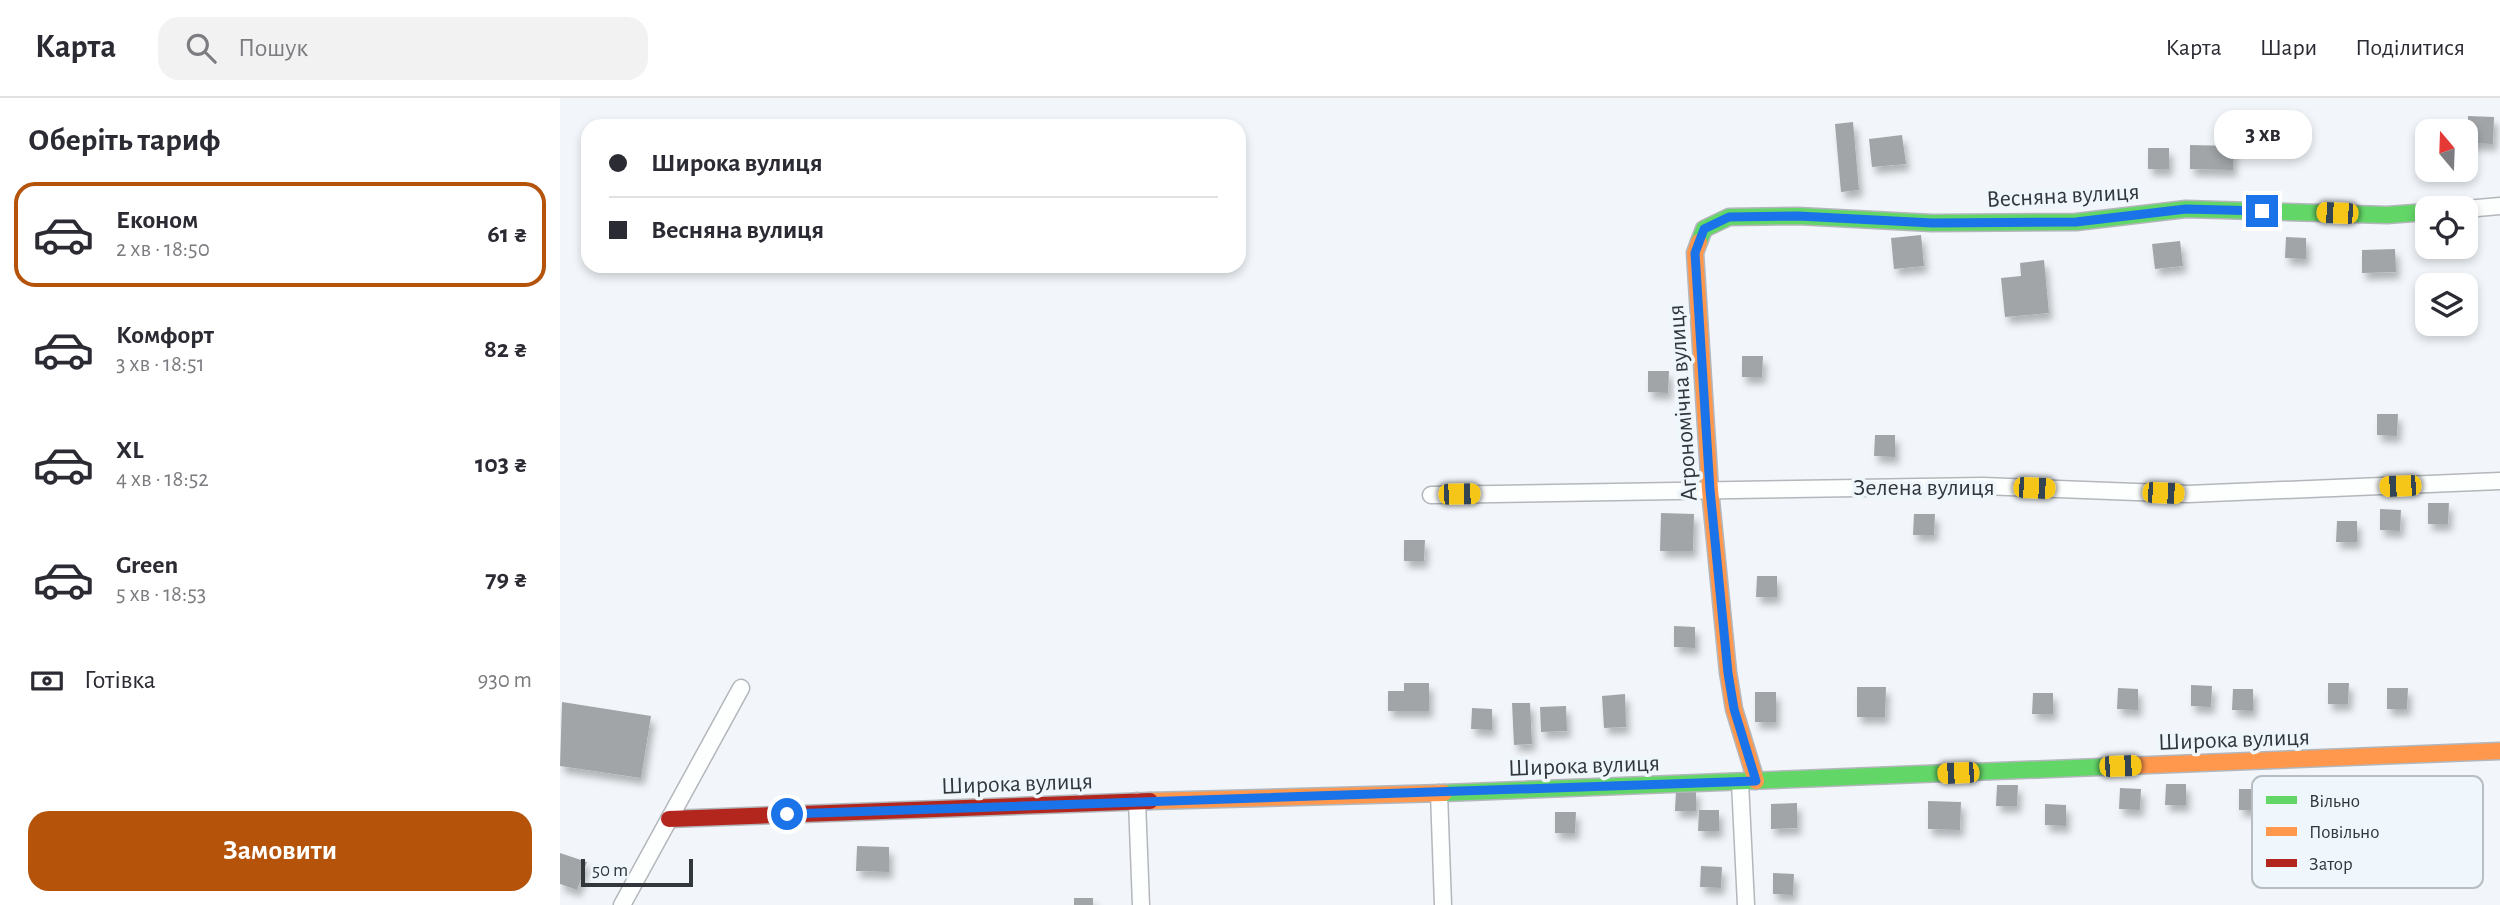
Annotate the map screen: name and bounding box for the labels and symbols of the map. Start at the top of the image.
callout: 3 хв [2213,109,2311,158]
north arrow [2415,119,2478,182]
street label: Весняна вулиця [1986,180,2140,212]
route end [2246,195,2278,227]
car [2316,202,2359,224]
street label: Агрономічна вулиця [1664,304,1702,502]
car [2379,475,2422,497]
street label: Зелена вулиця [1853,476,1995,500]
car [2013,477,2056,499]
car [2142,482,2185,504]
car [1438,483,1481,505]
street label: Широка вулиця [2158,725,2310,755]
street label: Широка вулиця [1508,751,1660,781]
car [2099,755,2142,777]
car [1937,762,1980,784]
street label: Широка вулиця [941,769,1093,799]
legend [2252,776,2483,888]
text: Вільно [2309,792,2360,811]
route start [771,798,803,830]
text: Повільно [2309,823,2379,842]
text: Затор [2309,855,2353,874]
scale bar [581,856,693,888]

